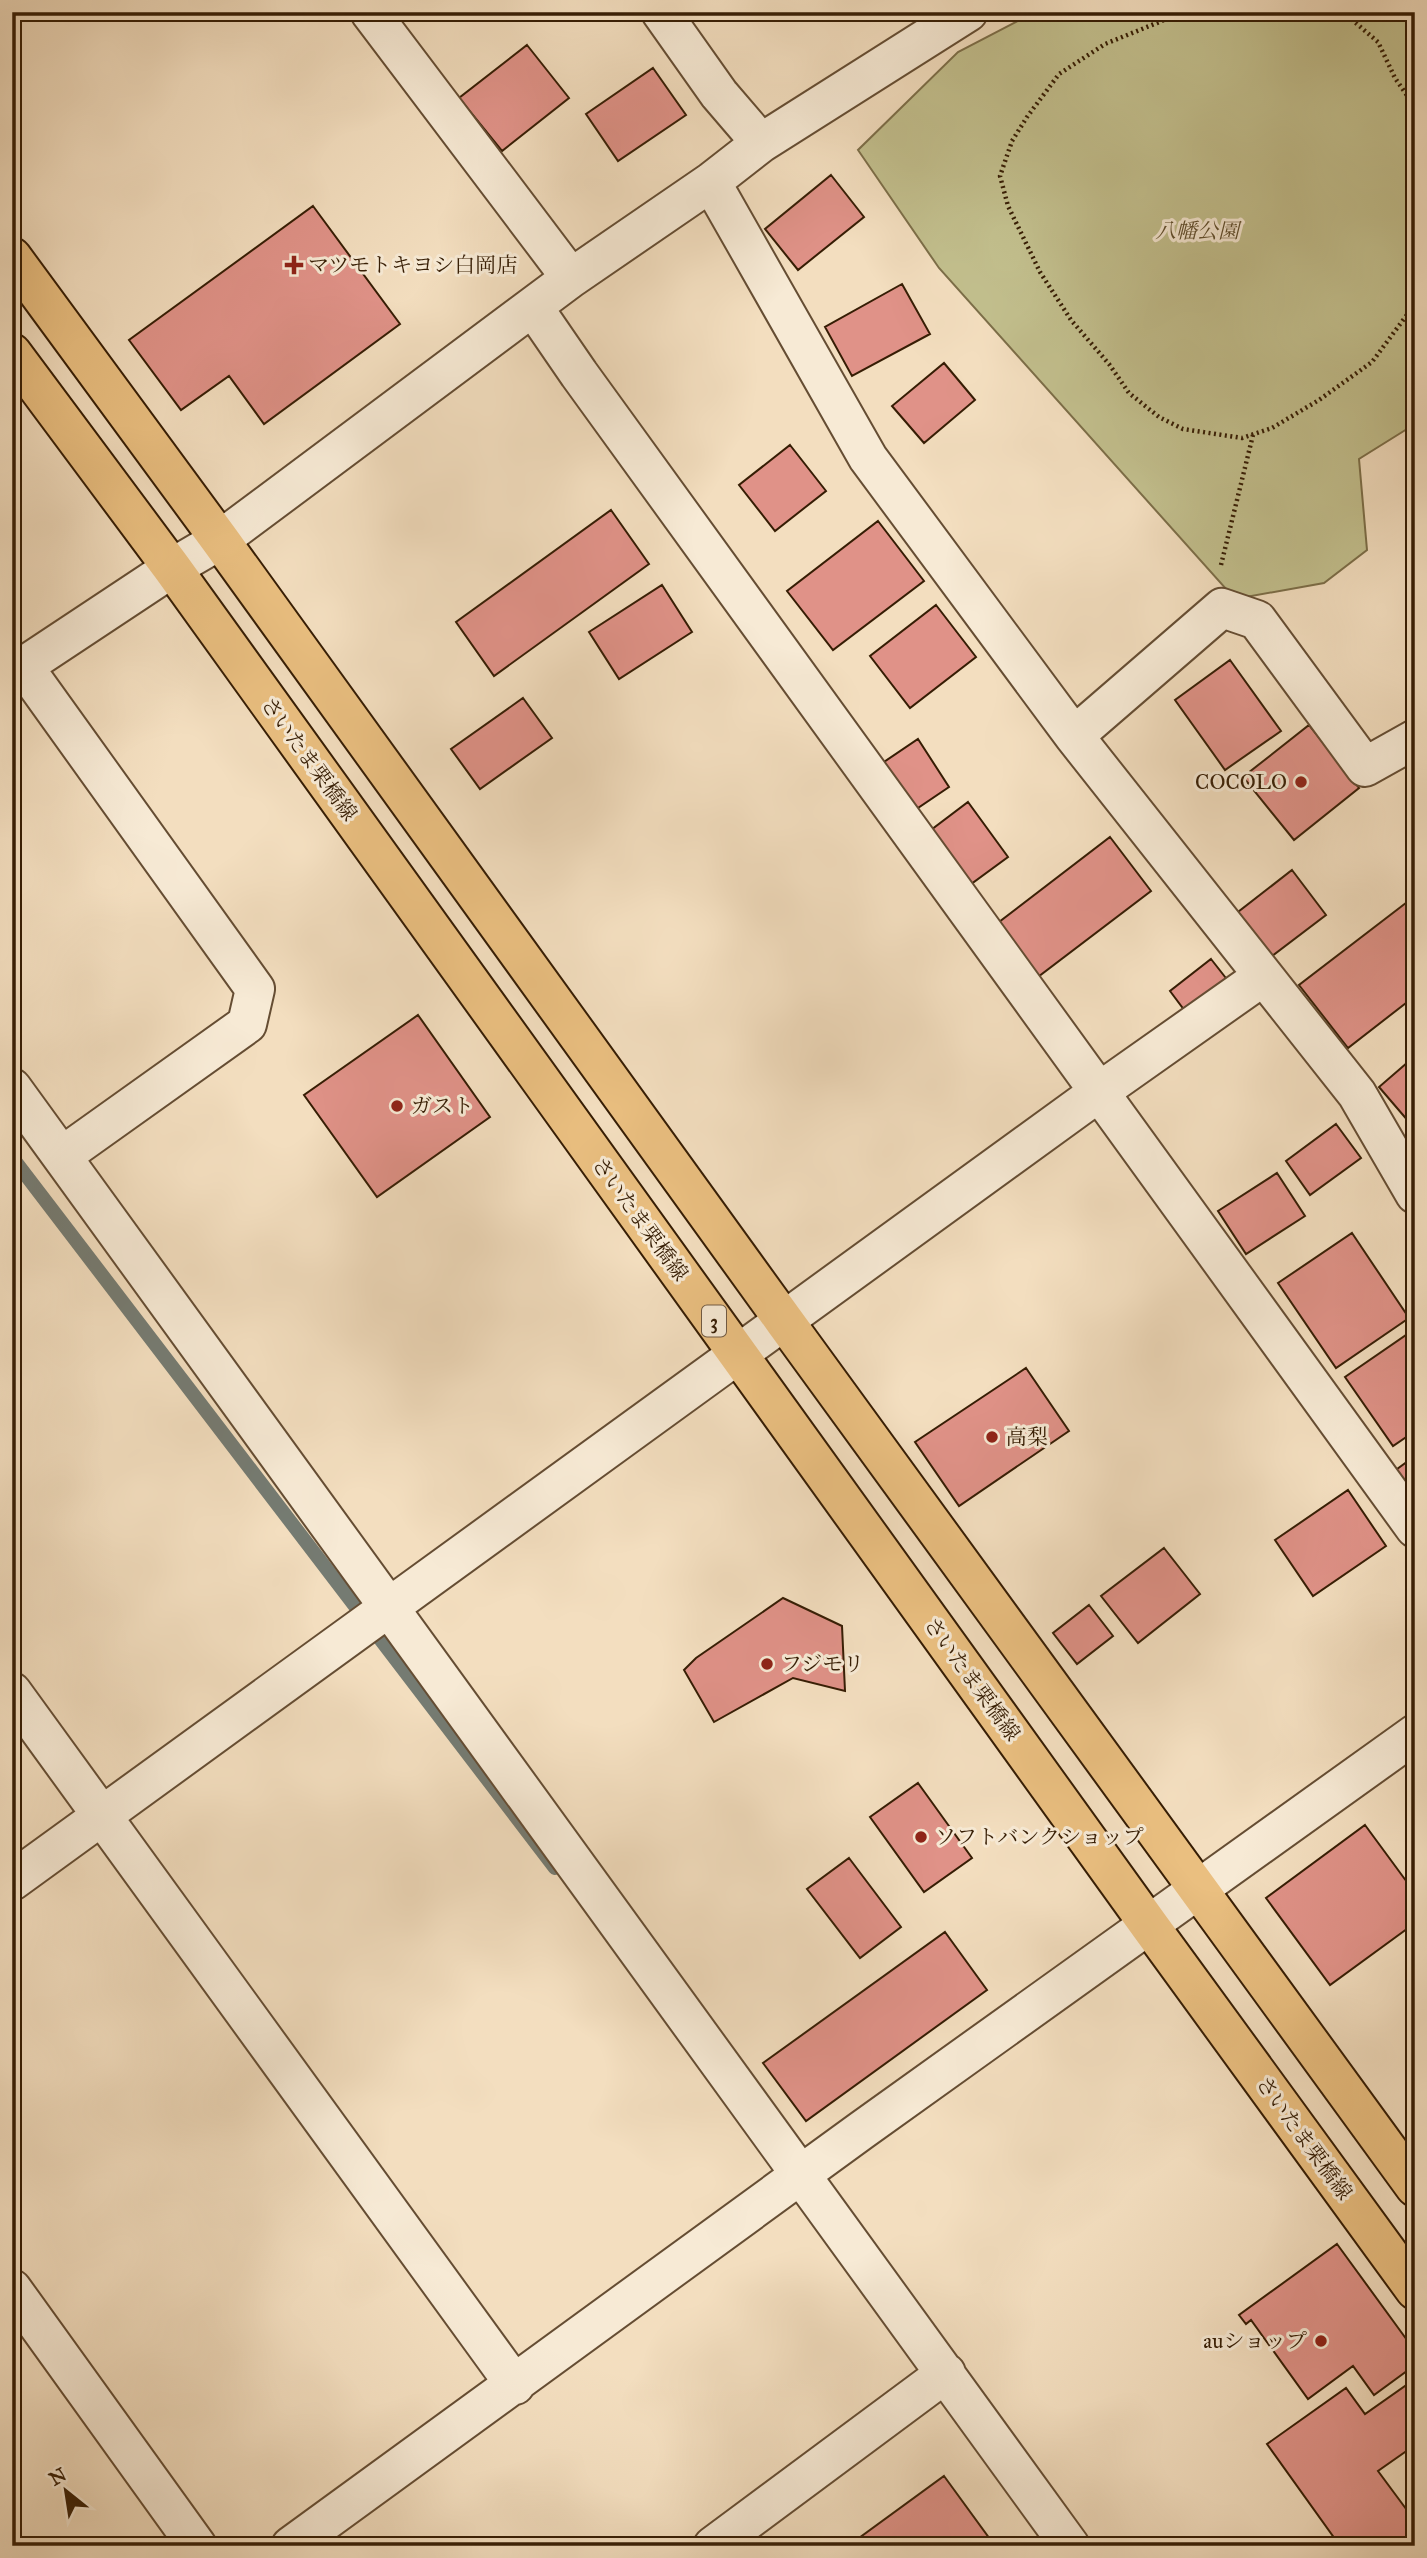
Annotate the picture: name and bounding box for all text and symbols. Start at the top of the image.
park label: 八幡公園 [1155,218,1242,244]
place label: マツモトキヨシ白岡店 [308,252,517,278]
marker: マツモトキヨシ白岡店 [286,257,302,273]
street label: さいたま栗橋線 [255,692,363,826]
place label: COCOLO [1195,769,1287,795]
marker: COCOLO [1293,774,1309,790]
place label: ガスト [411,1093,474,1119]
marker: ガスト [389,1098,405,1114]
street label: さいたま栗橋線 [586,1152,694,1286]
road number: 3 [702,1306,726,1336]
place label: 高梨 [1006,1424,1048,1450]
marker: 高梨 [984,1429,1000,1445]
street label: さいたま栗橋線 [918,1612,1026,1746]
place label: フジモリ [781,1651,864,1677]
marker: フジモリ [759,1656,775,1672]
place label: ソフトバンクショップ [935,1824,1144,1850]
marker: ソフトバンクショップ [913,1829,929,1845]
street label: さいたま栗橋線 [1250,2071,1358,2205]
place label: auショップ [1203,2328,1307,2354]
marker: auショップ [1313,2333,1329,2349]
north arrow [32,2456,102,2526]
text: N [45,2463,70,2491]

